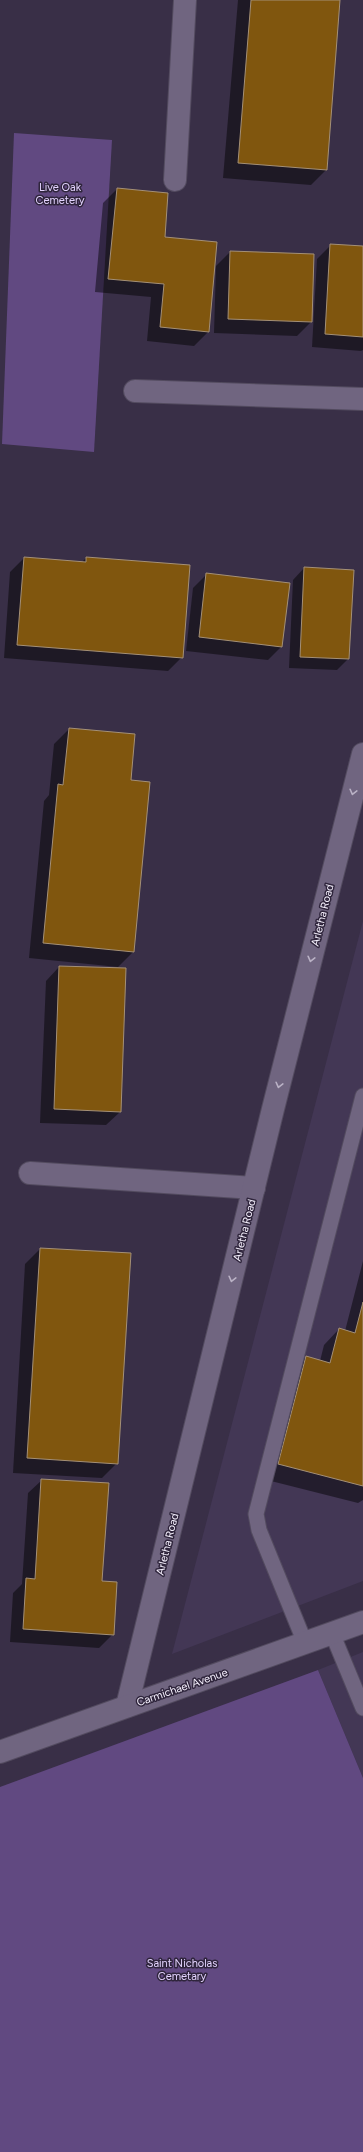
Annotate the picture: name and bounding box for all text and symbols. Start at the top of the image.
park label: Live Oak Cemetery [36,181,85,207]
one-way arrow [350,789,358,795]
street label: Arletha Road [308,883,336,948]
one-way arrow [307,955,316,962]
one-way arrow [276,1082,284,1088]
street label: Arletha Road [230,1198,258,1263]
one-way arrow [228,1276,236,1282]
street label: Arletha Road [153,1512,181,1577]
street label: Carmichael Avenue [135,1666,229,1709]
park label: Saint Nicholas Cemetary [147,1957,217,1983]

